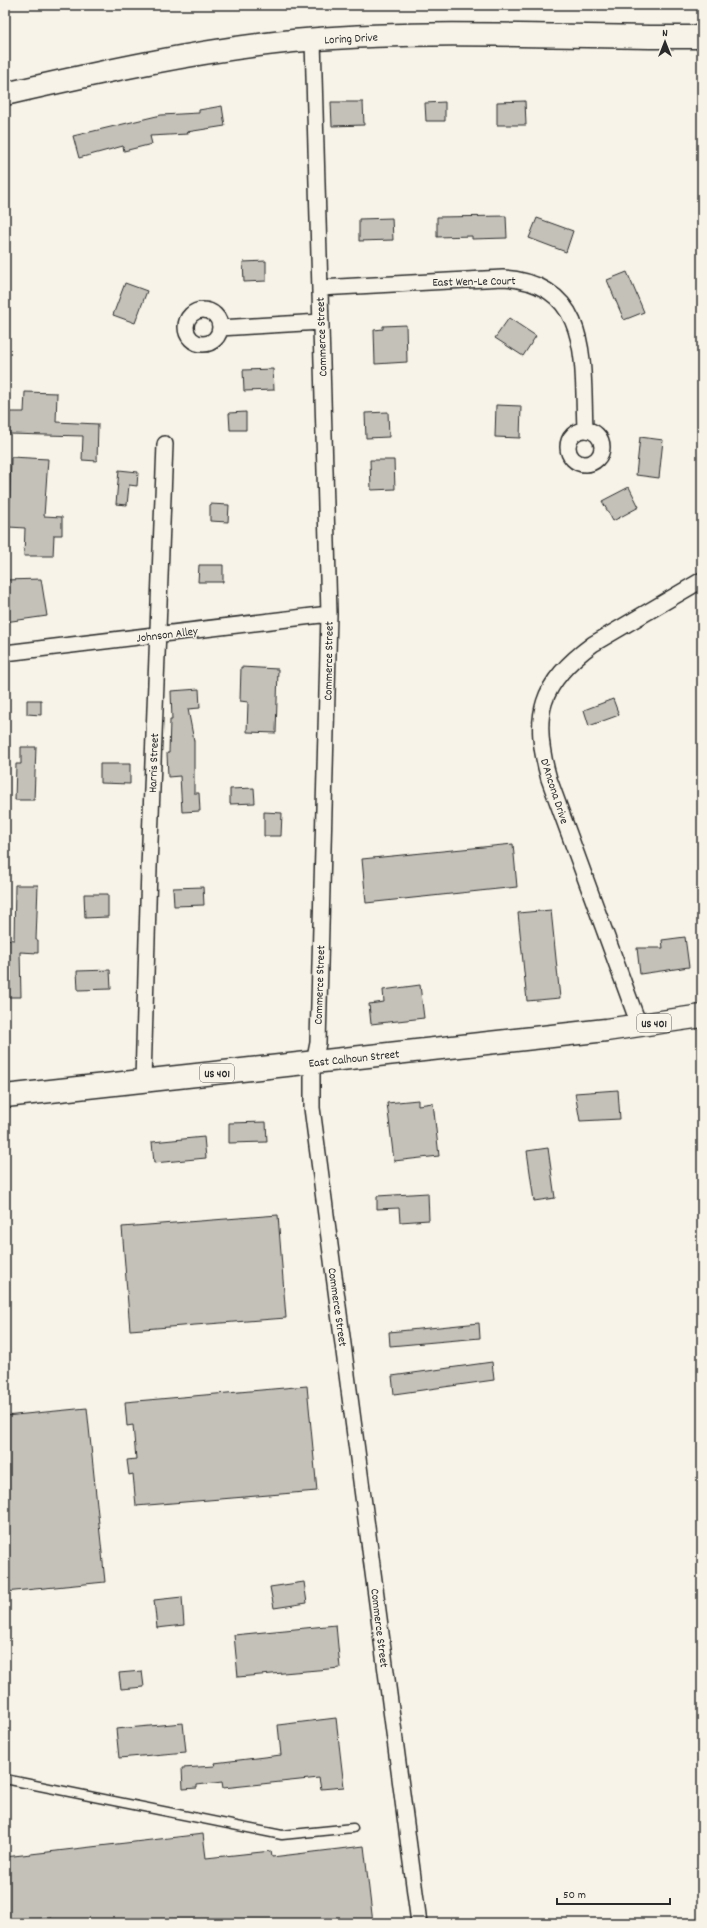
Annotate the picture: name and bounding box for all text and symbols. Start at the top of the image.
north arrow [645,22,685,62]
text: N [662,26,668,42]
street label: Loring Drive [324,30,378,49]
street label: East Wen-Le Court [432,273,516,292]
street label: Commerce Street [313,296,332,377]
street label: Commerce Street [320,621,339,701]
street label: Johnson Alley [135,623,200,648]
street label: Harris Street [145,732,164,793]
street label: D'Ancona Drive [535,757,572,826]
street label: Commerce Street [311,944,330,1025]
road number: US 401 [637,1014,671,1032]
street label: East Calhoun Street [308,1046,401,1073]
road number: US 401 [200,1064,234,1082]
street label: Commerce Street [323,1267,351,1348]
street label: Commerce Street [365,1588,392,1669]
scale bar [557,1880,670,1906]
text: 50 m [563,1887,586,1904]

